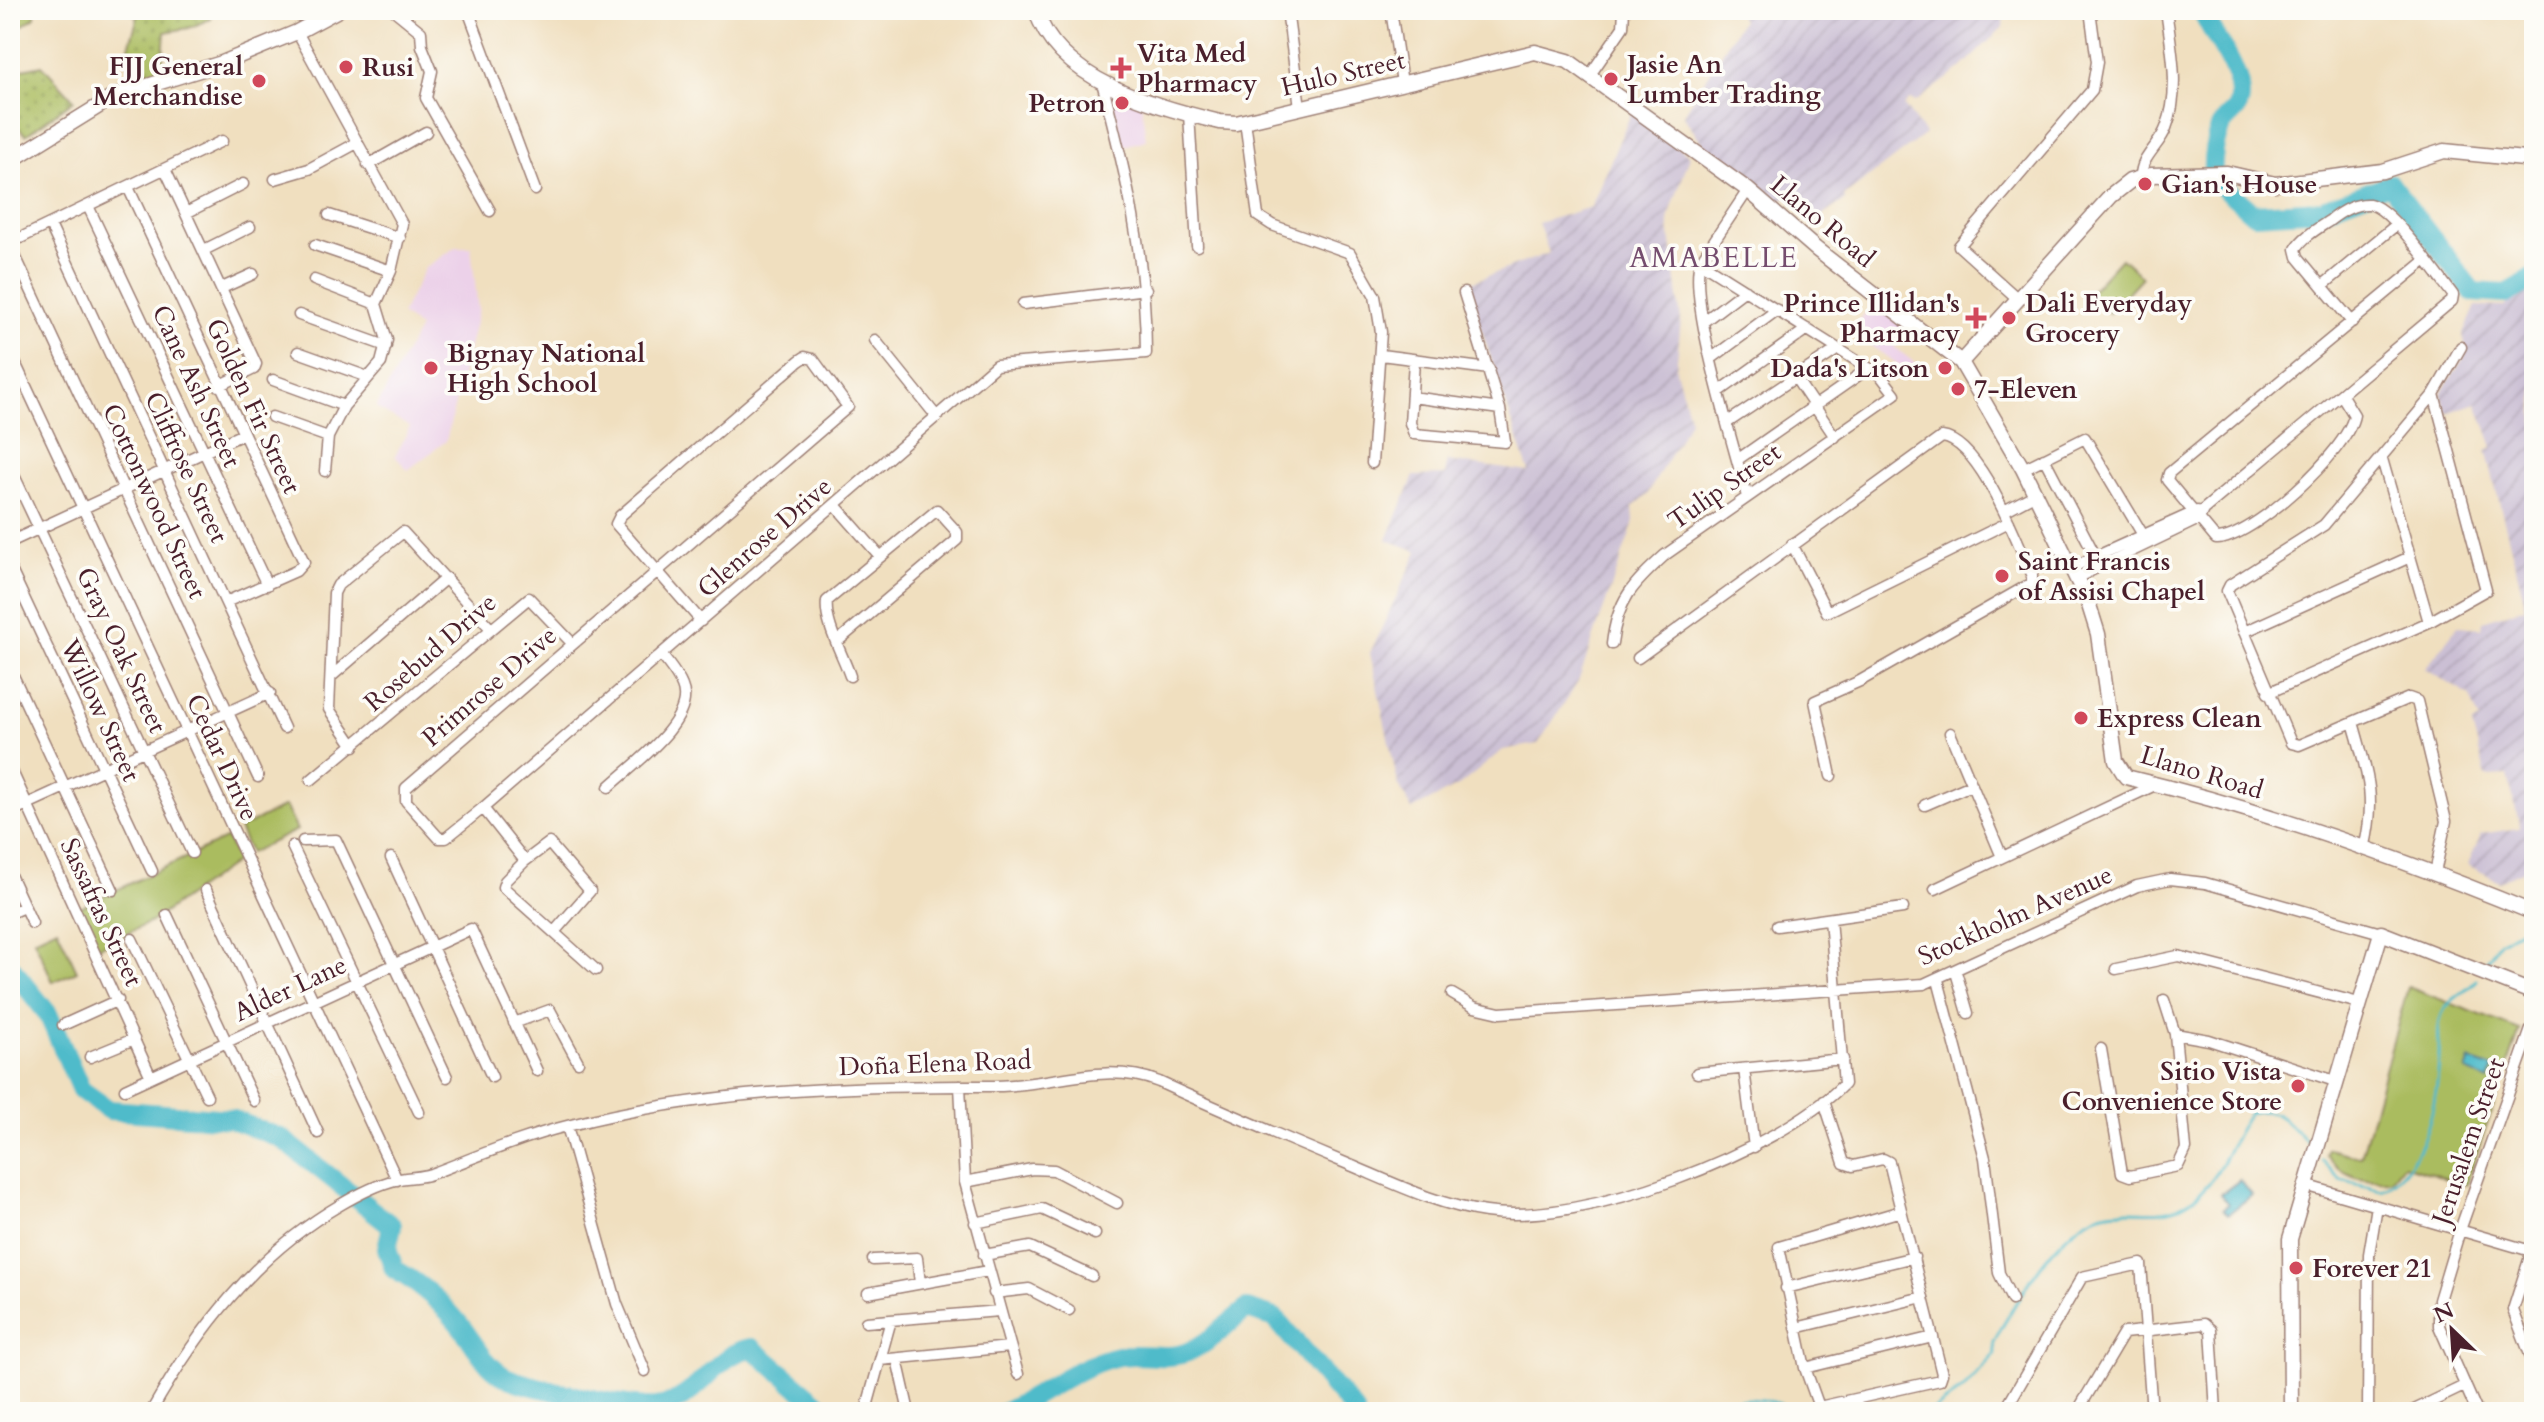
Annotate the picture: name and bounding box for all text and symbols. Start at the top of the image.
place label: Vita Med Pharmacy [1137,36,1257,101]
street label: Hulo Street [1278,42,1409,105]
place label: Jasie An Lumber Trading [1623,47,1821,112]
place label: FJJ General Merchandise [93,49,243,114]
place label: Rusi [362,50,414,85]
marker: Rusi [337,58,355,76]
marker: Vita Med Pharmacy [1112,59,1130,77]
marker: Jasie An Lumber Trading [1602,70,1620,88]
marker: FJJ General Merchandise [250,72,268,90]
place label: Petron [1028,86,1106,121]
marker: Petron [1113,94,1131,112]
street label: Llano Road [1763,167,1883,276]
place label: Gian's House [2161,167,2317,202]
marker: Gian's House [2136,175,2154,193]
district label: AMABELLE [1629,239,1799,277]
place label: Prince Illidan's Pharmacy [1783,286,1960,351]
place label: Dali Everyday Grocery [2025,286,2193,351]
street label: Cane Ash Street [144,299,250,473]
marker: Prince Illidan's Pharmacy [1967,309,1985,327]
marker: Dali Everyday Grocery [2000,309,2018,327]
street label: Golden Fir Street [198,313,310,500]
place label: Bignay National High School [447,336,645,401]
place label: Dada's Litson [1770,351,1929,386]
marker: Bignay National High School [422,359,440,377]
marker: Dada's Litson [1936,359,1954,377]
place label: 7-Eleven [1974,372,2078,407]
marker: 7-Eleven [1949,380,1967,398]
street label: Cliffrose Street [136,386,237,548]
street label: Cottonwood Street [94,398,215,604]
street label: Tulip Street [1661,435,1788,538]
street label: Glenrose Drive [690,469,839,606]
place label: Saint Francis of Assisi Chapel [2018,544,2205,609]
street label: Gray Oak Street [68,562,175,739]
marker: Saint Francis of Assisi Chapel [1993,567,2011,585]
street label: Rosebud Drive [357,585,504,720]
street label: Primrose Drive [414,618,564,755]
street label: Willow Street [52,632,149,787]
street label: Cedar Drive [178,688,267,826]
place label: Express Clean [2097,701,2262,736]
marker: Express Clean [2072,709,2090,727]
street label: Llano Road [2136,737,2268,808]
street label: Sassafras Street [52,832,151,992]
street label: Stockholm Avenue [1912,857,2118,974]
street label: Alder Lane [228,947,352,1030]
street label: Doña Elena Road [838,1043,1032,1084]
street label: Jerusalem Street [2422,1053,2513,1233]
place label: Sitio Vista Convenience Store [2061,1054,2282,1119]
marker: Sitio Vista Convenience Store [2289,1077,2307,1095]
place label: Forever 21 [2312,1251,2433,1286]
marker: Forever 21 [2287,1259,2305,1277]
north arrow [2412,1290,2492,1370]
text: N [2429,1295,2459,1330]

